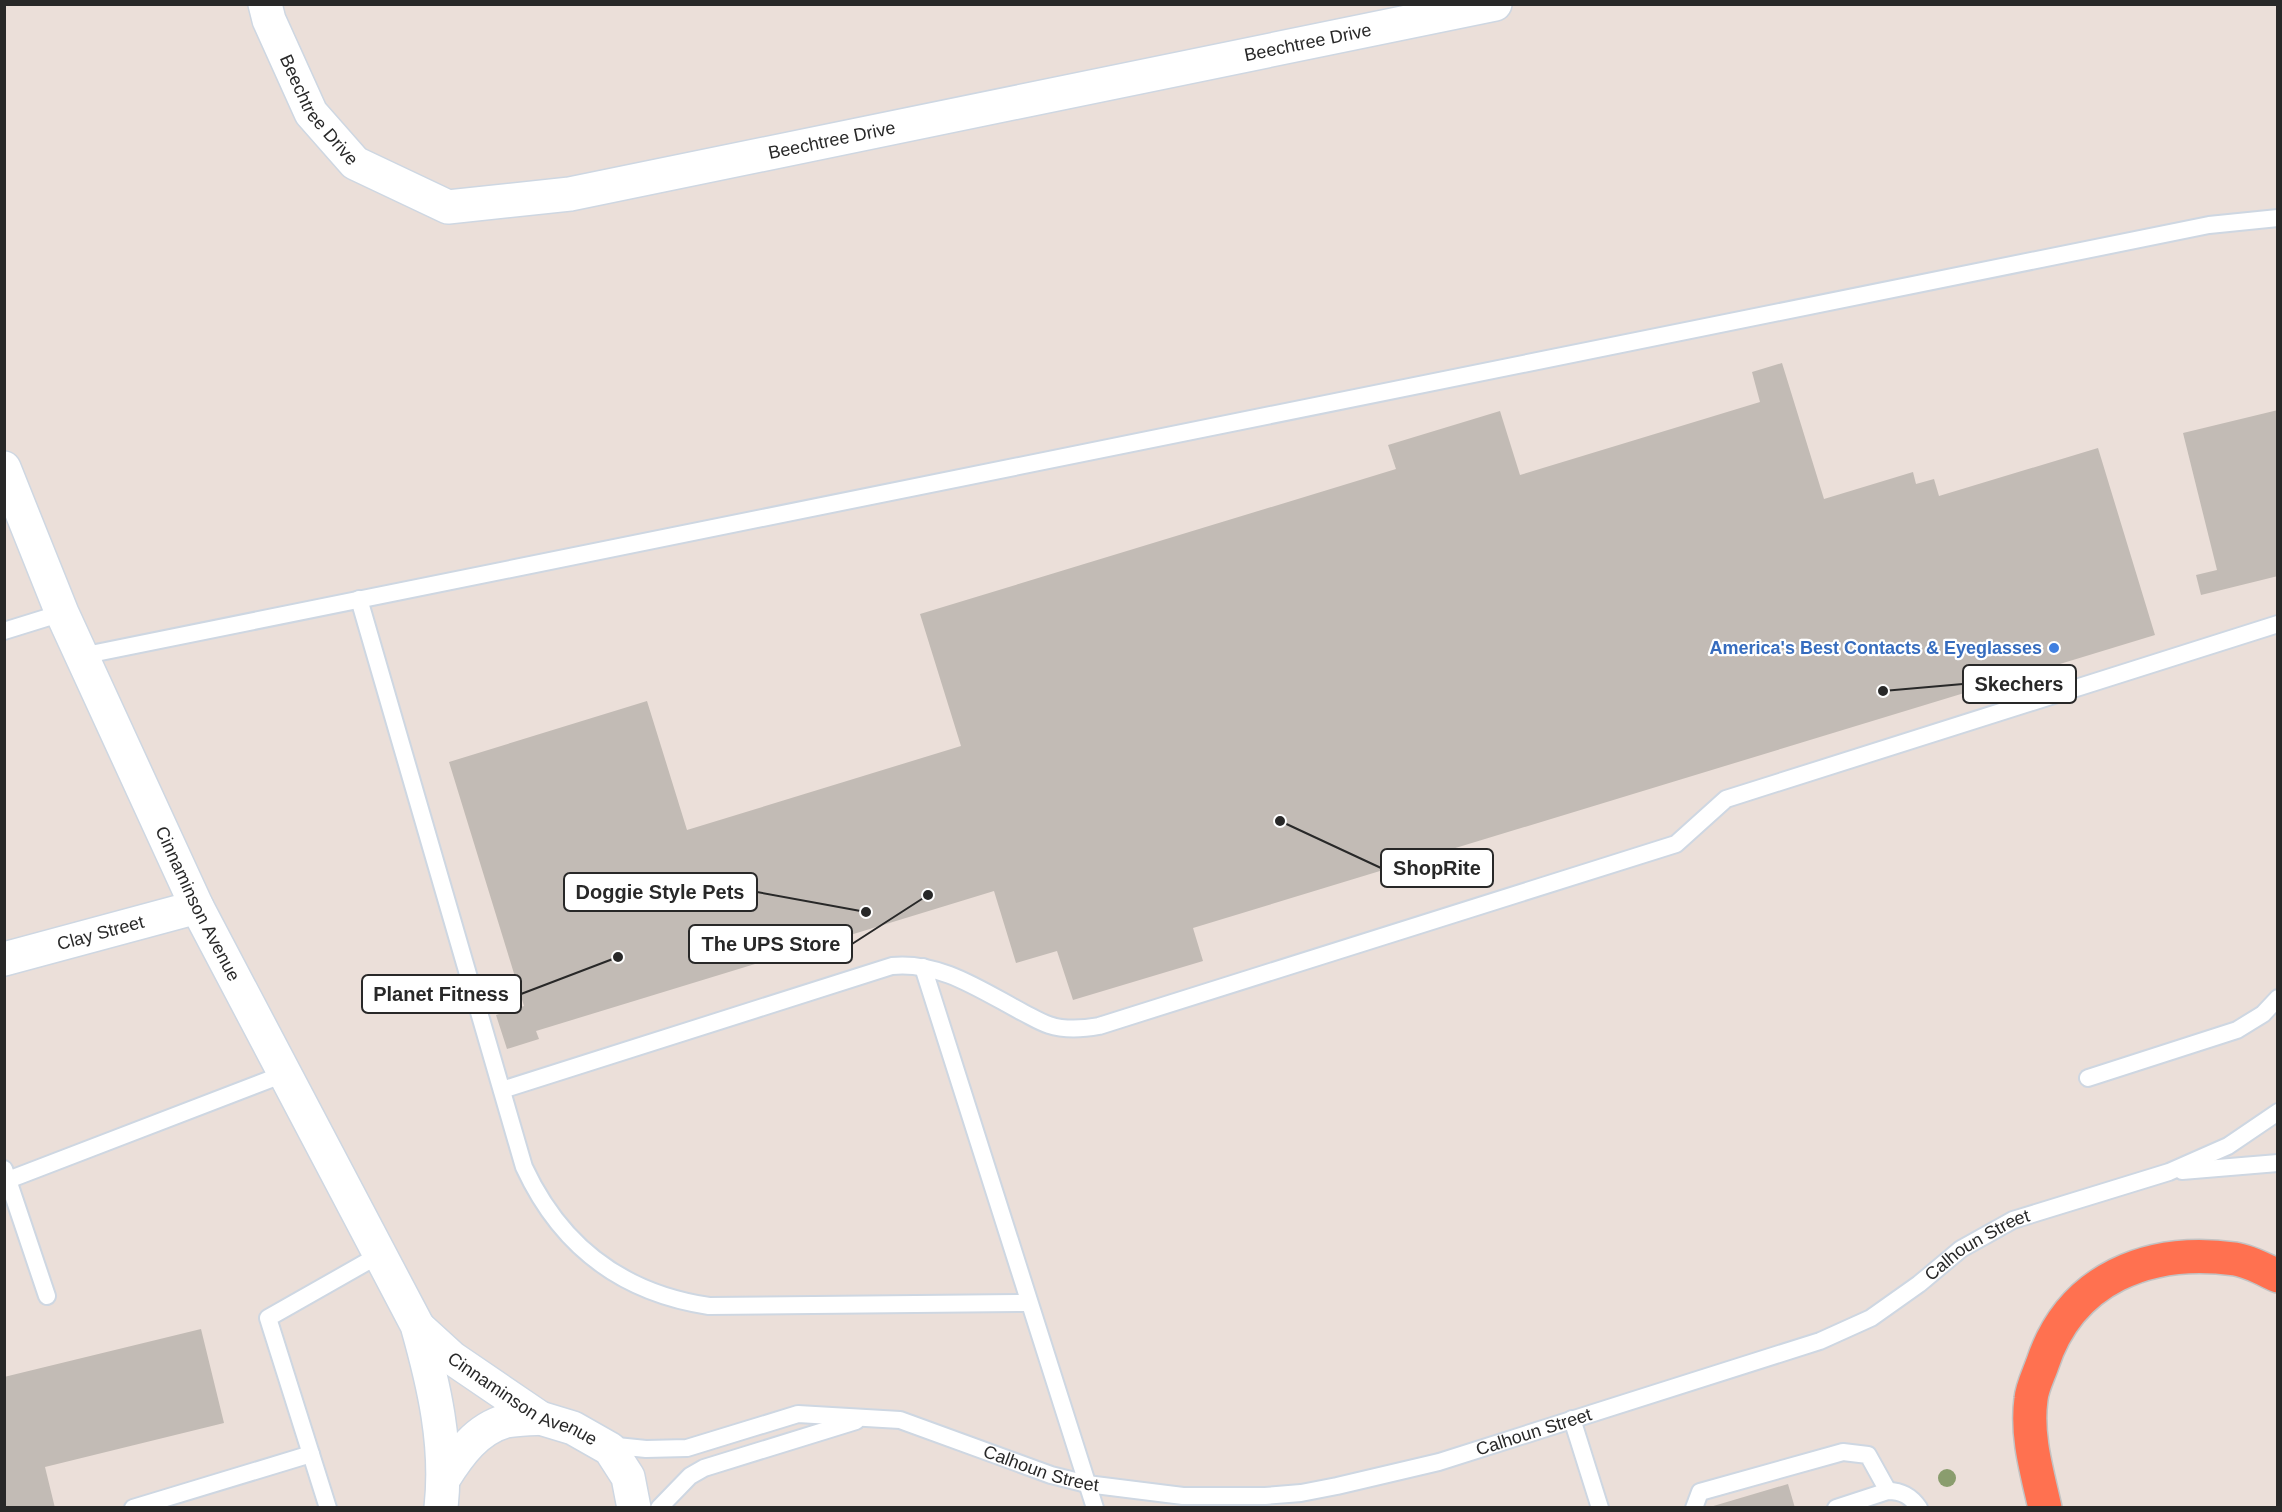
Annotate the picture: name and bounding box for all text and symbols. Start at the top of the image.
street label: Beechtree Drive [1243,20,1373,65]
street label: Beechtree Drive [276,51,362,169]
street label: Beechtree Drive [767,117,897,163]
place label: America's Best Contacts & Eyeglasses [1710,638,2042,658]
marker: America's Best Contacts & Eyeglasses [2047,641,2061,655]
callout: Skechers [1963,665,2076,703]
text: Skechers [1975,673,2063,695]
street label: Cinnaminson Avenue [151,823,244,984]
callout: ShopRite [1381,849,1493,887]
text: ShopRite [1393,857,1481,879]
callout: Doggie Style Pets [564,873,757,911]
text: Doggie Style Pets [576,881,744,903]
street label: Clay Street [55,912,146,954]
callout: The UPS Store [689,925,852,963]
text: The UPS Store [702,933,840,955]
callout: Planet Fitness [362,975,521,1013]
text: Planet Fitness [373,983,509,1005]
street label: Calhoun Street [1921,1206,2032,1285]
street label: Cinnaminson Avenue [444,1348,600,1449]
street label: Calhoun Street [1473,1404,1594,1460]
street label: Calhoun Street [981,1441,1100,1495]

